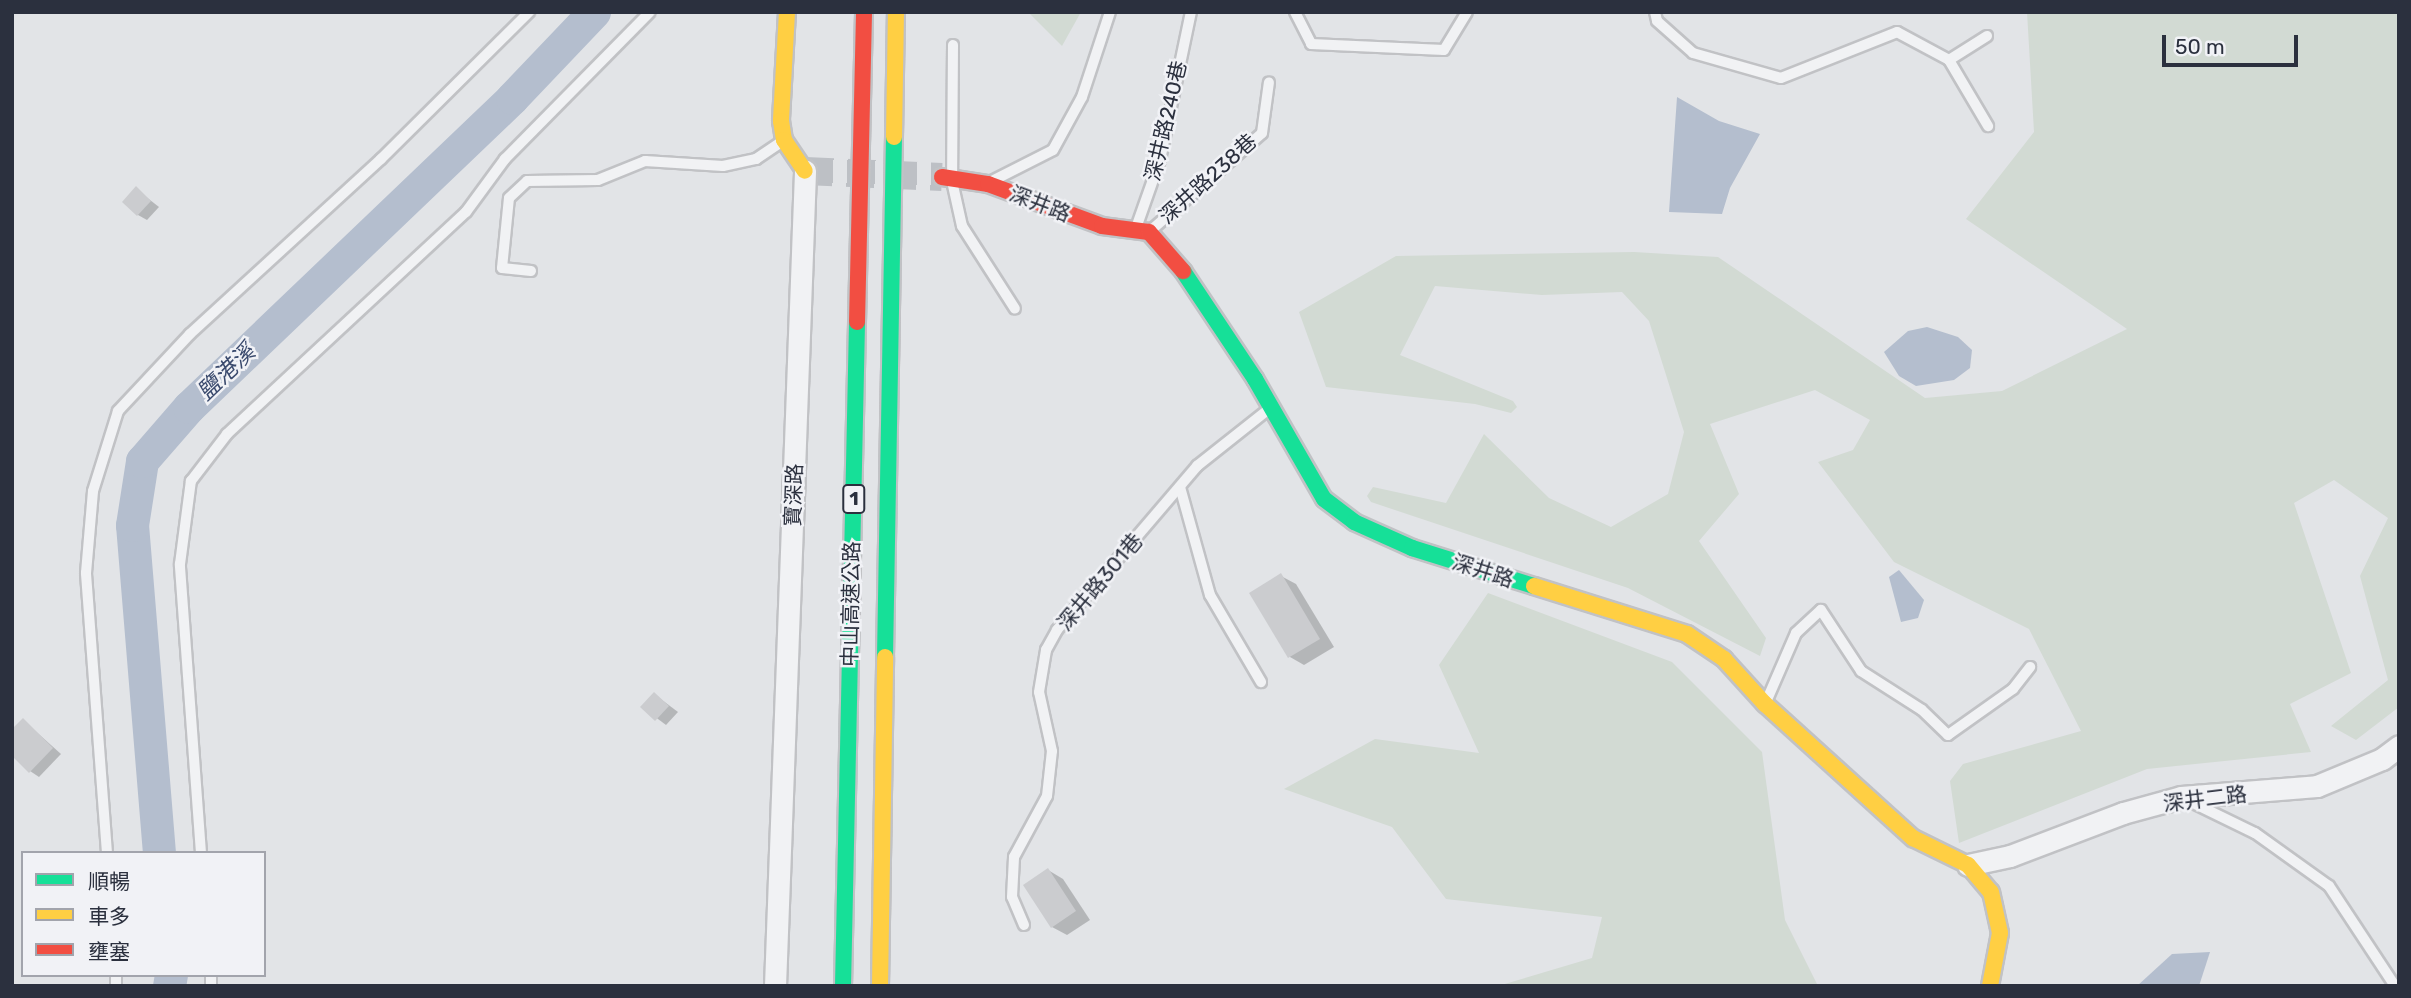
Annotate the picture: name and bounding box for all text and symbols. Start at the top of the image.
scale bar [2166,21,2302,65]
text: 50 m [2175,34,2225,59]
street label: 深井路240巷 [1140,58,1192,184]
street label: 深井路238巷 [1154,129,1262,229]
street label: 深井路 [1006,181,1074,227]
water label: 鹽港溪 [192,338,260,406]
street label: 寶深路 [780,463,808,527]
road number: 1 [842,484,866,514]
street label: 深井路301巷 [1052,528,1148,636]
street label: 中山高速公路 [837,541,865,667]
street label: 深井路 [1449,549,1517,593]
street label: 深井二路 [2162,781,2248,817]
legend [21,851,266,977]
text: 順暢 [88,869,130,894]
text: 車多 [88,904,130,929]
text: 壅塞 [88,939,130,964]

